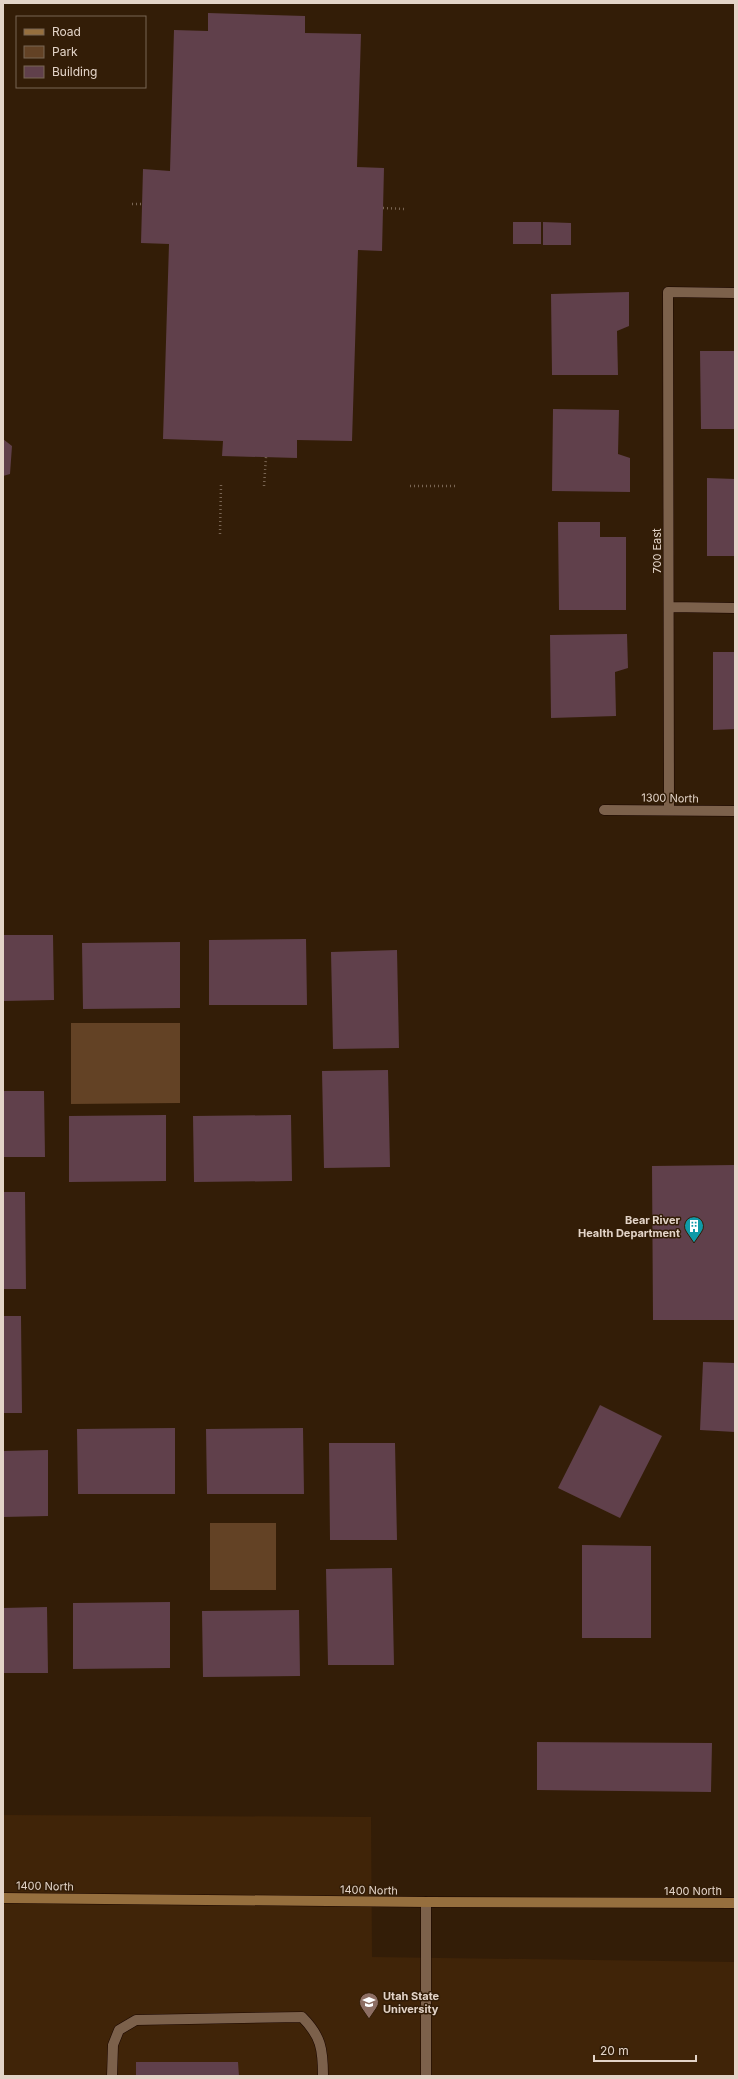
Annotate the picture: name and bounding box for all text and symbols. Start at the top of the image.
legend [16,16,146,88]
text: Road [52,24,81,39]
text: Park [52,44,78,59]
text: Building [52,64,97,79]
street label: 700 East [650,528,664,574]
street label: 1300 North [641,790,699,806]
place label: Bear River Health Department [578,1213,681,1240]
building icon: Bear River Health Department [683,1215,705,1243]
street label: 1400 North [16,1878,74,1894]
street label: 1400 North [340,1882,398,1898]
street label: 1400 North [664,1884,722,1898]
place label: Utah State University [383,1989,440,2016]
school or university icon: Utah State University [358,1991,380,2019]
scale bar [594,2037,696,2063]
text: 20 m [600,2043,629,2058]

